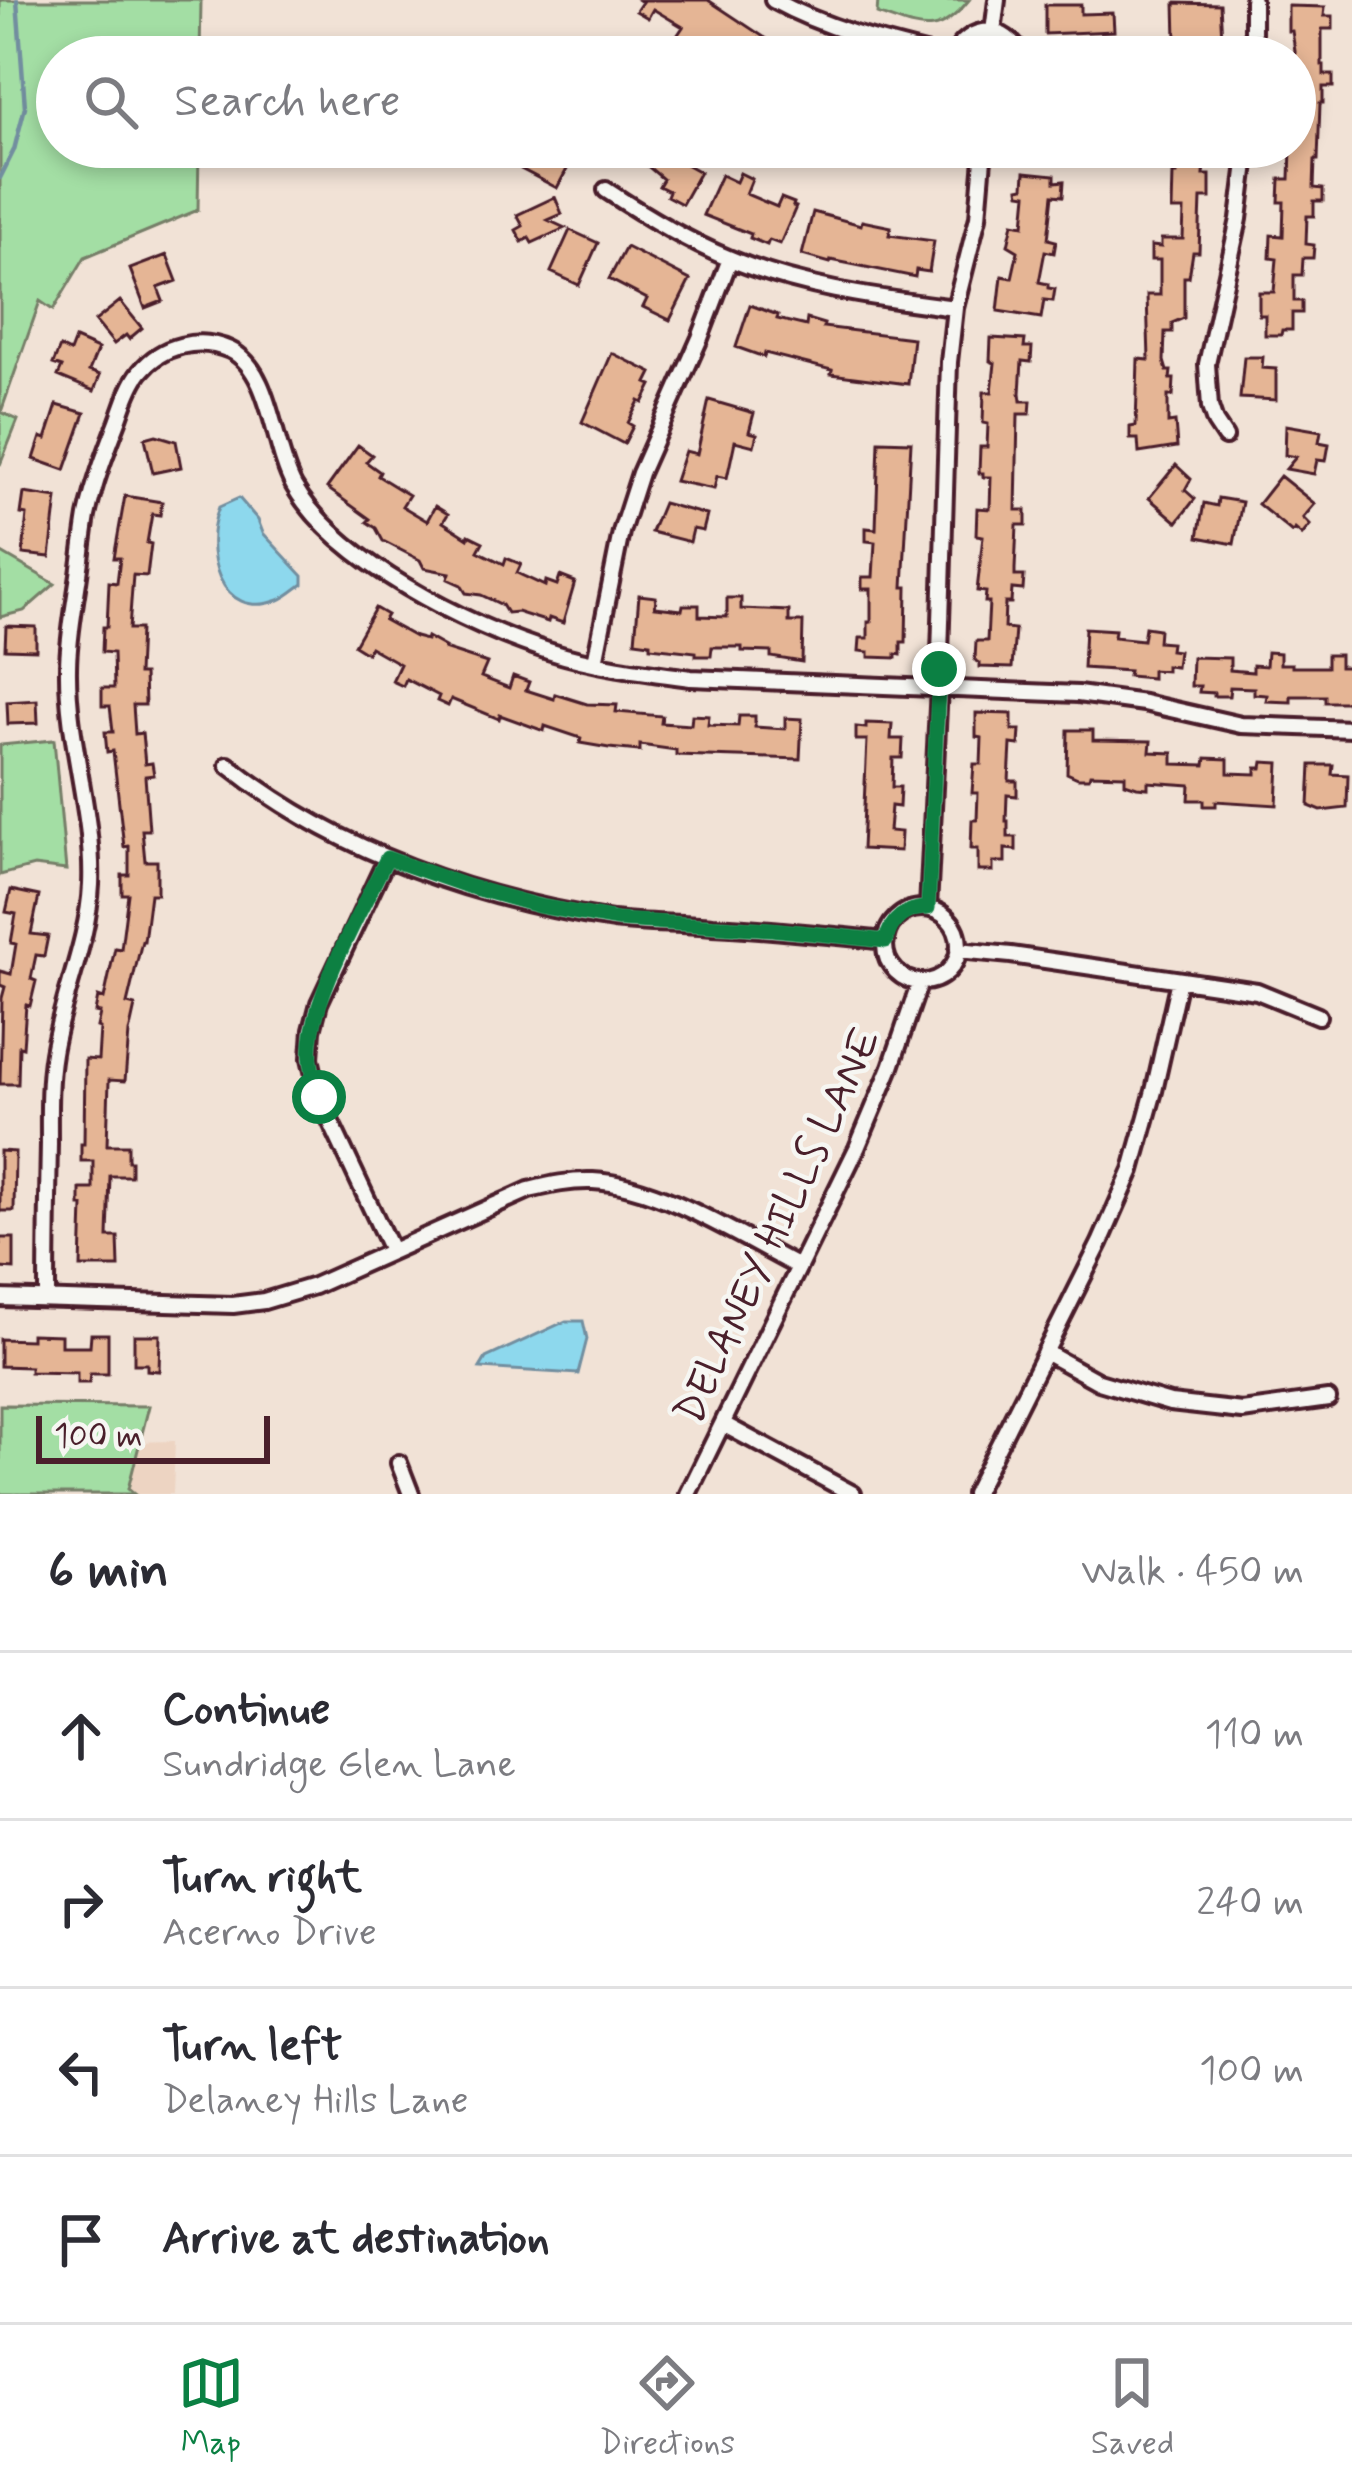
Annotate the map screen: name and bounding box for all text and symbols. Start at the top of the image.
search box [36,36,1316,168]
icon: search [78,69,144,135]
text: Search here [174,73,401,132]
route end [912,642,966,696]
street label: DELANEY HILLS LANE [663,1020,895,1433]
route start [292,1070,346,1124]
scale bar [36,1410,270,1463]
text: 100 m [54,1415,143,1459]
text: 6 min [48,1539,169,1605]
text: Walk · 450 m [1081,1547,1304,1598]
text: Continue [162,1681,330,1740]
icon: ahead [48,1703,114,1769]
text: 110 m [1205,1710,1304,1761]
text: Sundridge Glen Lane [162,1740,516,1791]
text: Turn right [162,1849,362,1908]
icon: right [48,1871,114,1937]
text: 240 m [1196,1878,1304,1929]
text: Acerno Drive [162,1908,377,1959]
text: Turn left [162,2017,342,2076]
icon: left [48,2039,114,2105]
text: 100 m [1199,2046,1304,2097]
text: Delaney Hills Lane [162,2076,469,2127]
icon: arrive [48,2207,114,2273]
text: Arrive at destination [162,2210,550,2269]
tab: Map [178,2350,244,2466]
tab: Directions [599,2350,735,2466]
tab: Saved [1091,2350,1174,2466]

